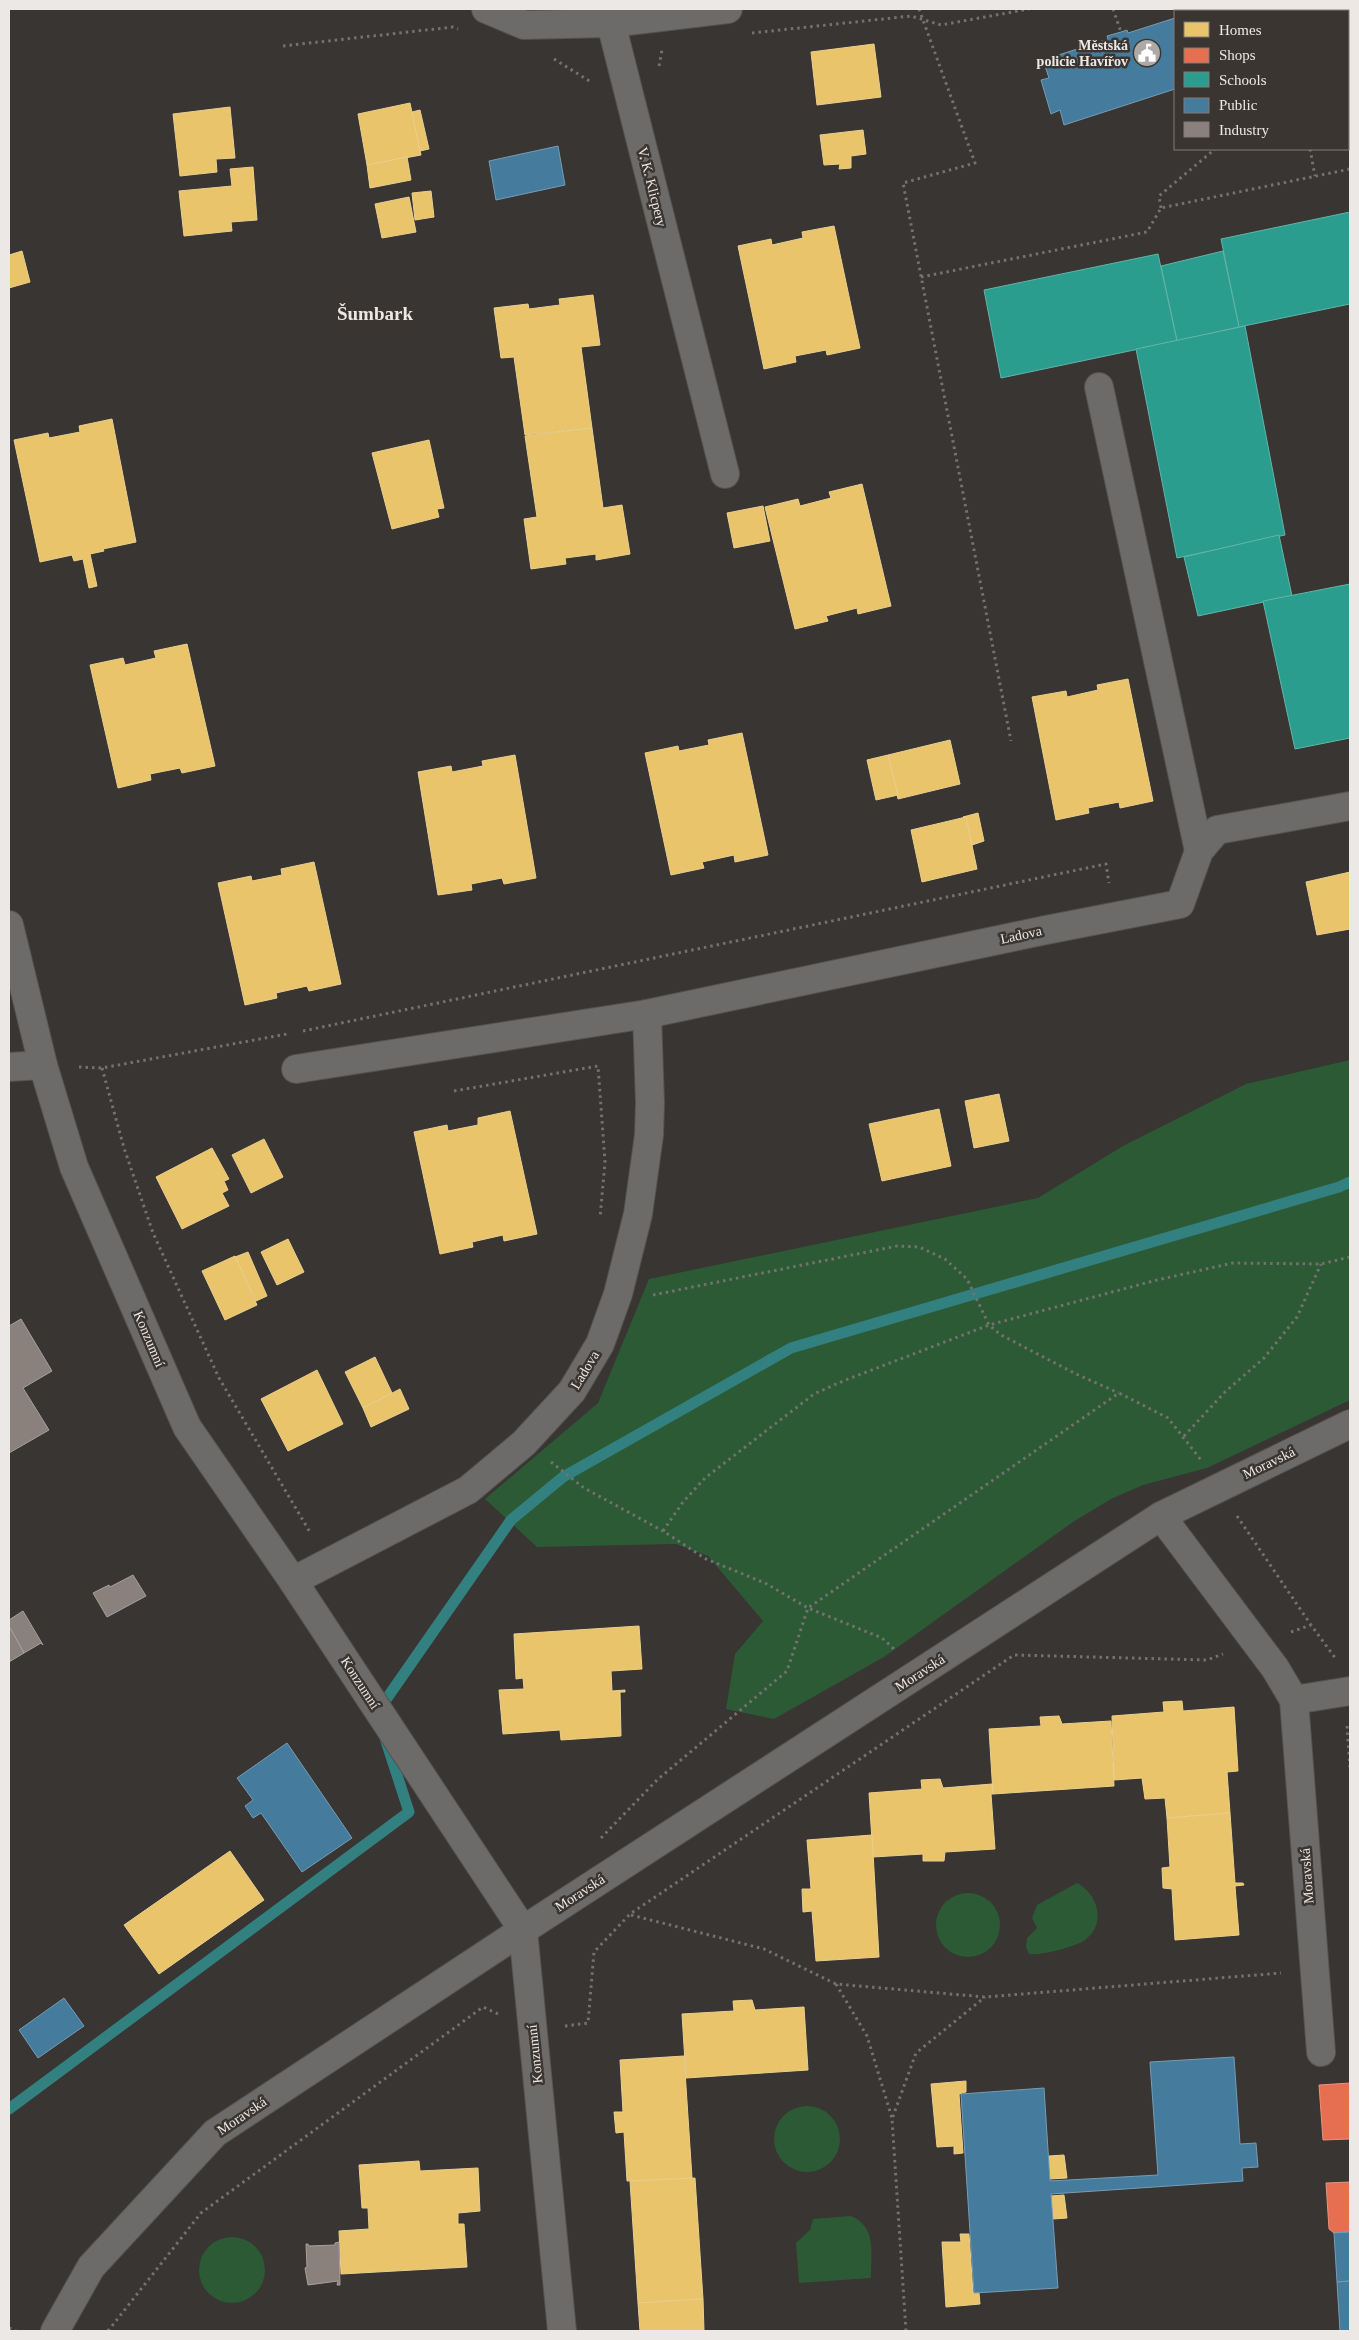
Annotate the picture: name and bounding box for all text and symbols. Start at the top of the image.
legend [1174,10,1349,150]
text: Homes [1219,22,1262,38]
place label: Městská policie Havířov [1037,38,1128,69]
public building icon: Městská policie Havířov [1132,38,1162,68]
text: Shops [1219,47,1256,63]
text: Schools [1219,72,1267,88]
text: Public [1219,97,1258,113]
text: Industry [1219,122,1269,138]
street label: V. K. Klicpery [635,146,669,228]
district label: Šumbark [337,303,413,324]
street label: Ladova [999,923,1044,947]
street label: Konzumní [131,1309,167,1369]
street label: Ladova [568,1347,603,1392]
street label: Moravská [1241,1444,1298,1482]
street label: Moravská [892,1651,948,1695]
street label: Konzumní [338,1654,382,1712]
street label: Moravská [1298,1847,1316,1904]
street label: Moravská [552,1871,608,1915]
street label: Konzumní [524,2024,546,2084]
street label: Moravská [215,2094,270,2138]

